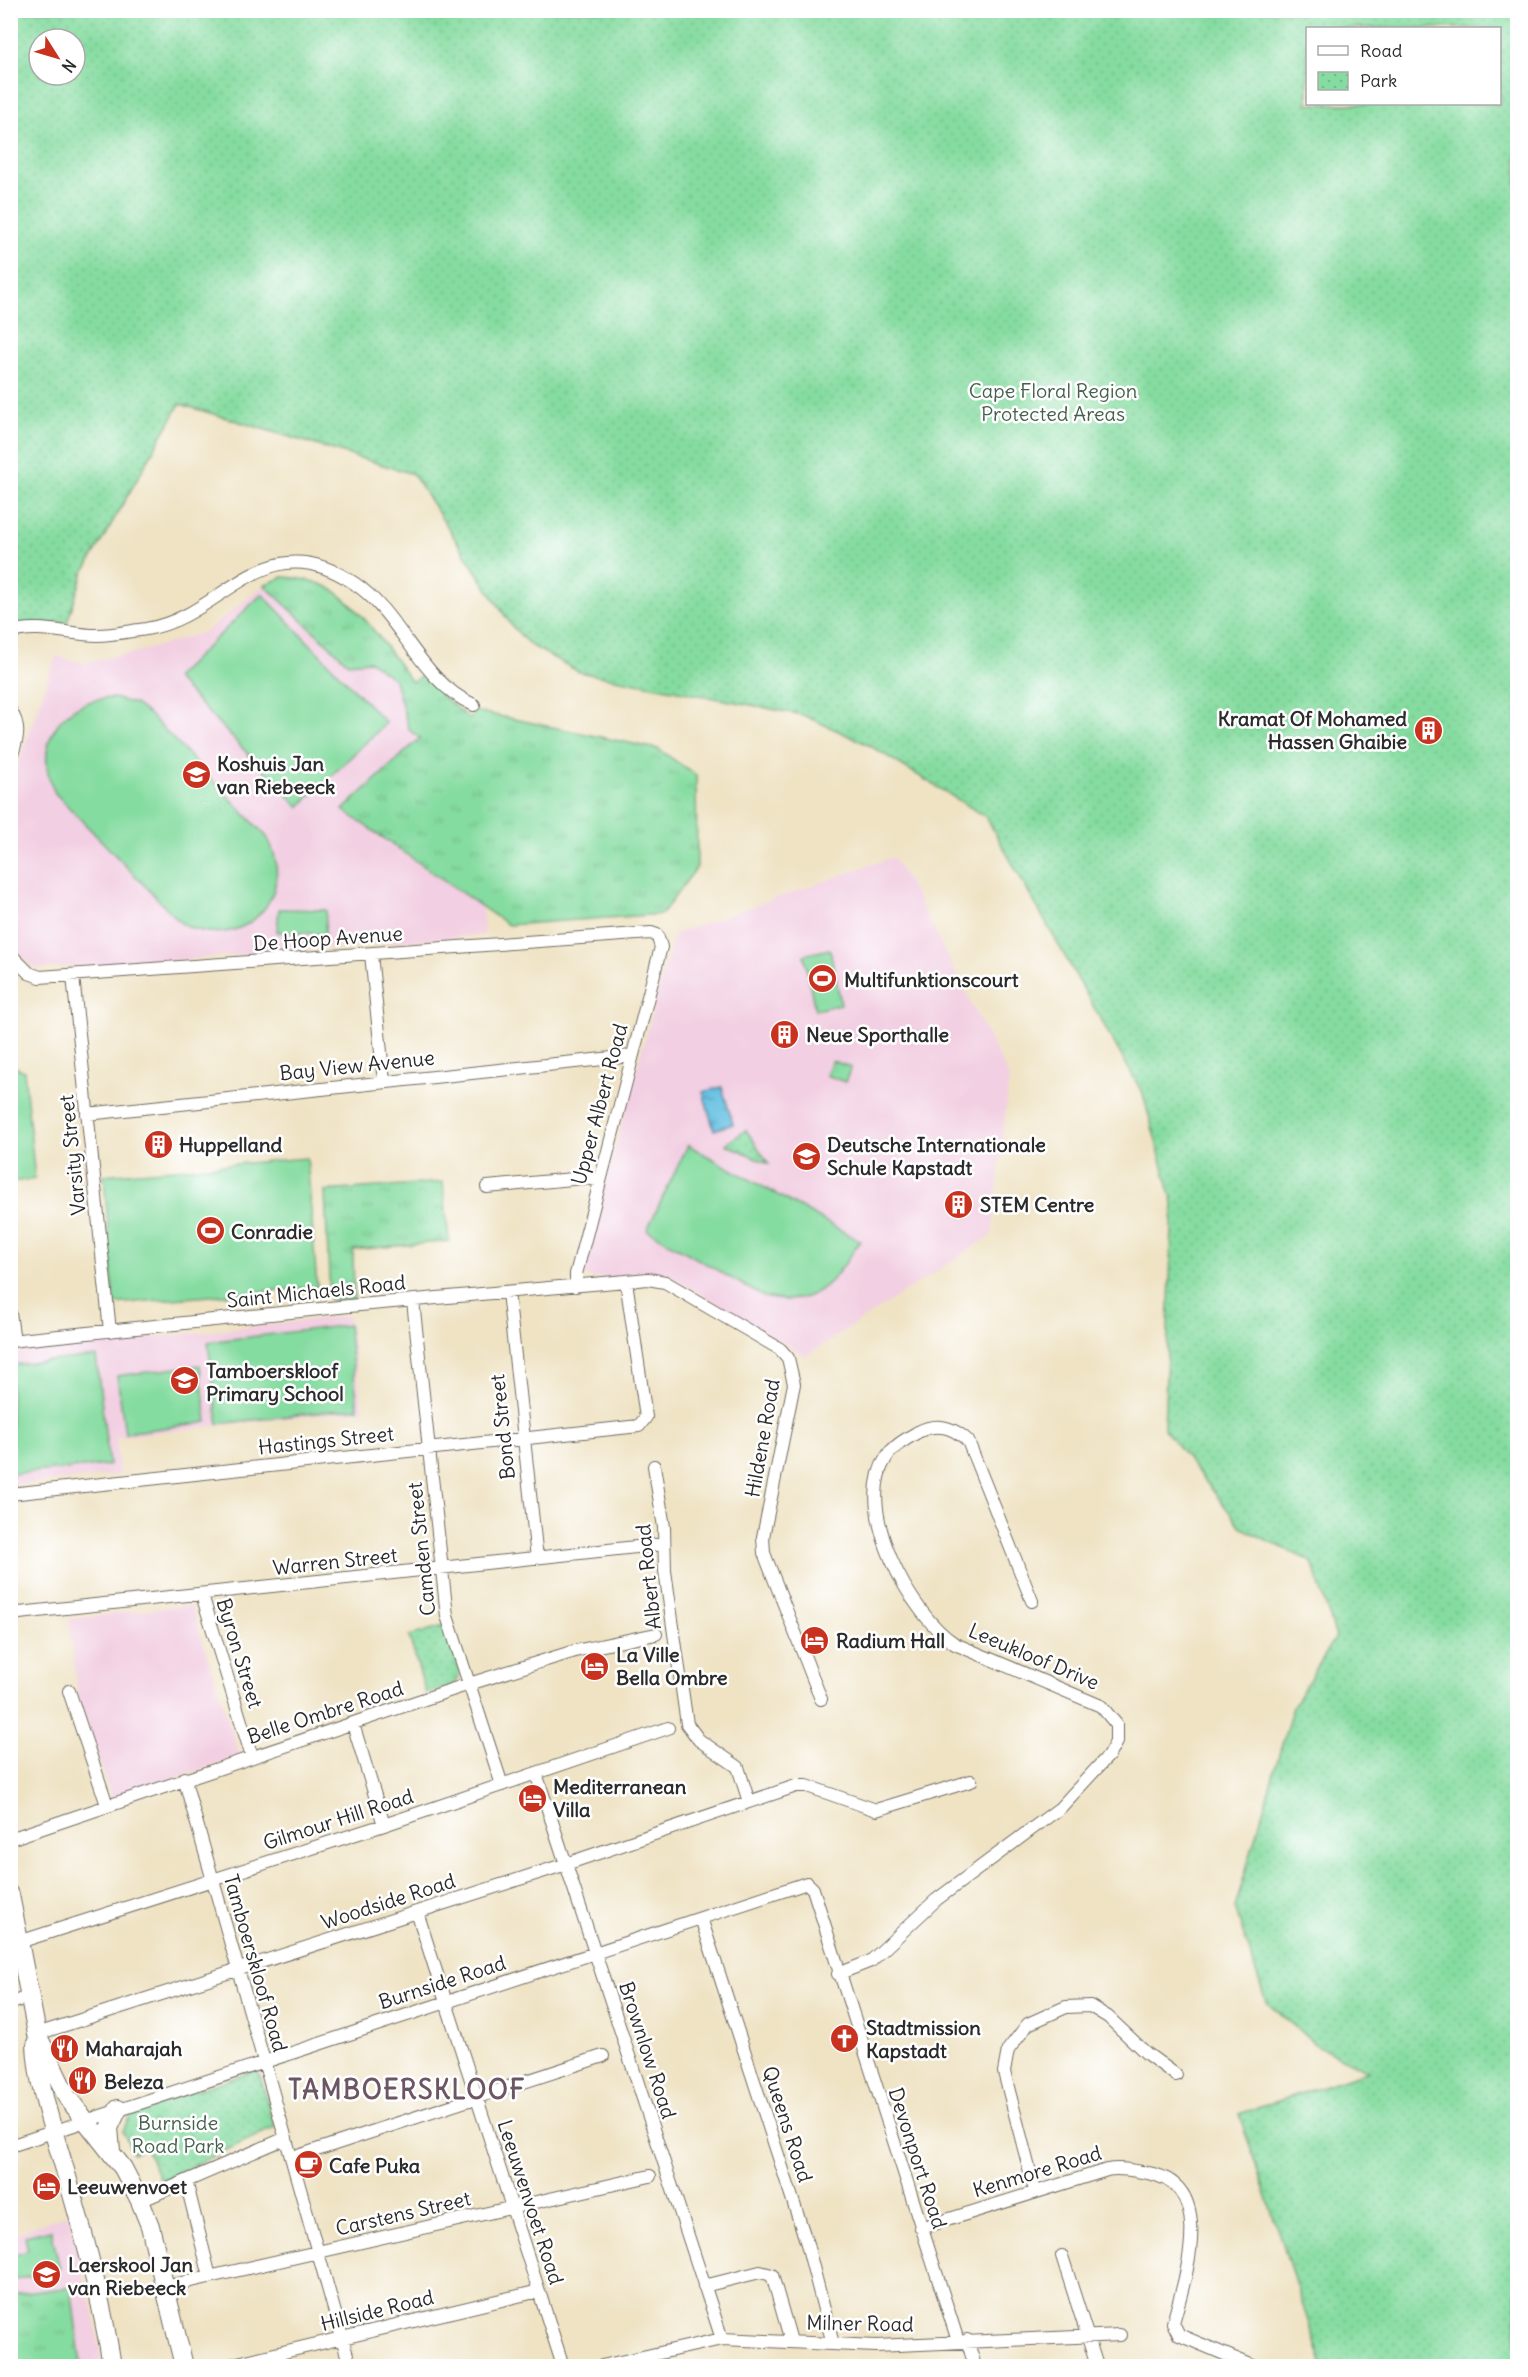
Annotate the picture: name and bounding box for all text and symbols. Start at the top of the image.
north arrow [27,27,87,87]
legend [1306,27,1501,105]
text: Road [1360,39,1403,62]
text: N [58,56,80,76]
text: Park [1360,69,1397,92]
park label: Cape Floral Region Protected Areas [969,378,1137,426]
place label: Kramat Of Mohamed Hassen Ghaibie [1218,706,1407,754]
building icon: Kramat Of Mohamed Hassen Ghaibie [1412,714,1444,746]
place label: Koshuis Jan van Riebeeck [217,751,335,799]
school or university icon: Koshuis Jan van Riebeeck [180,759,212,791]
street label: De Hoop Avenue [252,920,404,956]
sports icon: Multifunktionscourt [807,963,839,995]
place label: Multifunktionscourt [844,967,1019,992]
building icon: Neue Sporthalle [769,1018,801,1050]
street label: Upper Albert Road [565,1021,633,1187]
place label: Neue Sporthalle [806,1022,949,1047]
street label: Bay View Avenue [278,1044,436,1086]
street label: Varsity Street [53,1093,91,1217]
building icon: Huppelland [142,1128,174,1160]
place label: Huppelland [179,1132,283,1157]
place label: Deutsche Internationale Schule Kapstadt [827,1132,1046,1180]
school or university icon: Deutsche Internationale Schule Kapstadt [790,1140,822,1172]
building icon: STEM Centre [943,1188,975,1220]
place label: STEM Centre [980,1192,1094,1217]
sports icon: Conradie [194,1215,226,1247]
place label: Conradie [231,1219,313,1244]
street label: Saint Michaels Road [225,1269,407,1313]
place label: Tamboerskloof Primary School [206,1358,344,1406]
school or university icon: Tamboerskloof Primary School [169,1365,201,1397]
street label: Bond Street [484,1373,520,1481]
street label: Hildene Road [739,1377,785,1499]
street label: Hastings Street [257,1420,395,1460]
street label: Camden Street [402,1481,440,1617]
street label: Albert Road [630,1523,666,1631]
street label: Warren Street [271,1542,399,1580]
street label: Byron Street [211,1595,269,1711]
street label: Leeukloof Drive [965,1617,1103,1695]
hotel icon: Radium Hall [799,1624,831,1656]
place label: Radium Hall [836,1628,945,1653]
place label: La Ville Bella Ombre [616,1642,728,1690]
hotel icon: La Ville Bella Ombre [579,1650,611,1682]
street label: Belle Ombre Road [244,1675,406,1749]
place label: Mediterranean Villa [553,1774,687,1822]
hotel icon: Mediterranean Villa [516,1782,548,1814]
street label: Gilmour Hill Road [260,1783,416,1855]
street label: Woodside Road [318,1868,458,1934]
street label: Tamboerskloof Road [219,1871,293,2055]
street label: Burnside Road [375,1950,509,2014]
street label: Brownlow Road [614,1978,682,2122]
place label: Stadtmission Kapstadt [866,2015,981,2063]
church icon: Stadtmission Kapstadt [829,2023,861,2055]
restaurant icon: Maharajah [48,2032,80,2064]
place label: Maharajah [85,2036,183,2061]
street label: Queens Road [757,2063,819,2185]
restaurant icon: Beleza [67,2065,99,2097]
place label: Beleza [104,2069,165,2094]
district label: TAMBOERSKLOOF [288,2073,526,2106]
street label: Devonport Road [883,2084,953,2232]
park label: Burnside Road Park [132,2110,224,2158]
street label: Leeuwenvoet Road [493,2117,569,2288]
street label: Kenmore Road [970,2140,1104,2202]
cafe icon: Cafe Puka [292,2149,324,2181]
place label: Cafe Puka [329,2153,421,2178]
hotel icon: Leeuwenvoet [30,2170,62,2202]
place label: Leeuwenvoet [67,2174,187,2199]
street label: Carstens Street [333,2185,473,2241]
place label: Laerskool Jan van Riebeeck [68,2252,193,2300]
school or university icon: Laerskool Jan van Riebeeck [31,2259,63,2291]
street label: Hillside Road [318,2284,436,2336]
street label: Milner Road [806,2310,914,2336]

